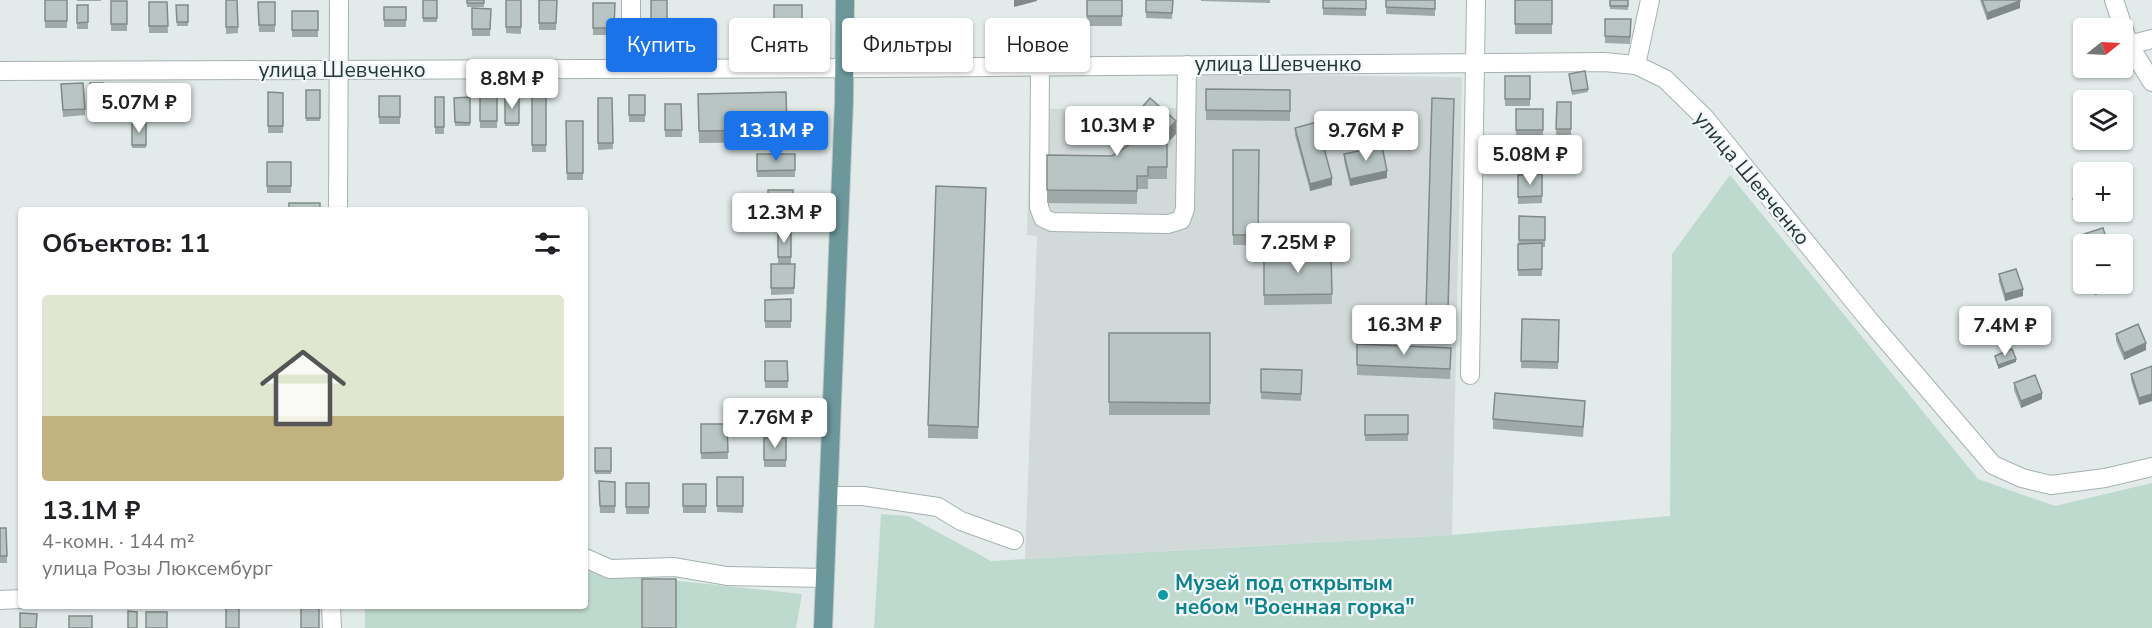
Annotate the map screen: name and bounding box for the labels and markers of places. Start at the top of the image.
pin: 8.8M ₽ [463,59,561,110]
pin: 5.07M ₽ [84,83,194,134]
pin: 10.3M ₽ [1062,106,1172,157]
pin: 13.1M ₽ [721,111,831,162]
pin: 9.76M ₽ [1311,111,1421,162]
pin: 5.08M ₽ [1475,135,1585,186]
pin: 12.3M ₽ [729,193,839,244]
pin: 7.25M ₽ [1243,223,1353,274]
pin: 16.3M ₽ [1349,305,1459,356]
pin: 7.4M ₽ [1956,306,2054,357]
pin: 7.76M ₽ [720,398,830,449]
place label: Музей под открытым небом "Военная горка" [1175,569,1415,621]
marker: Музей под открытым небом "Военная горка" [1156,588,1170,602]

